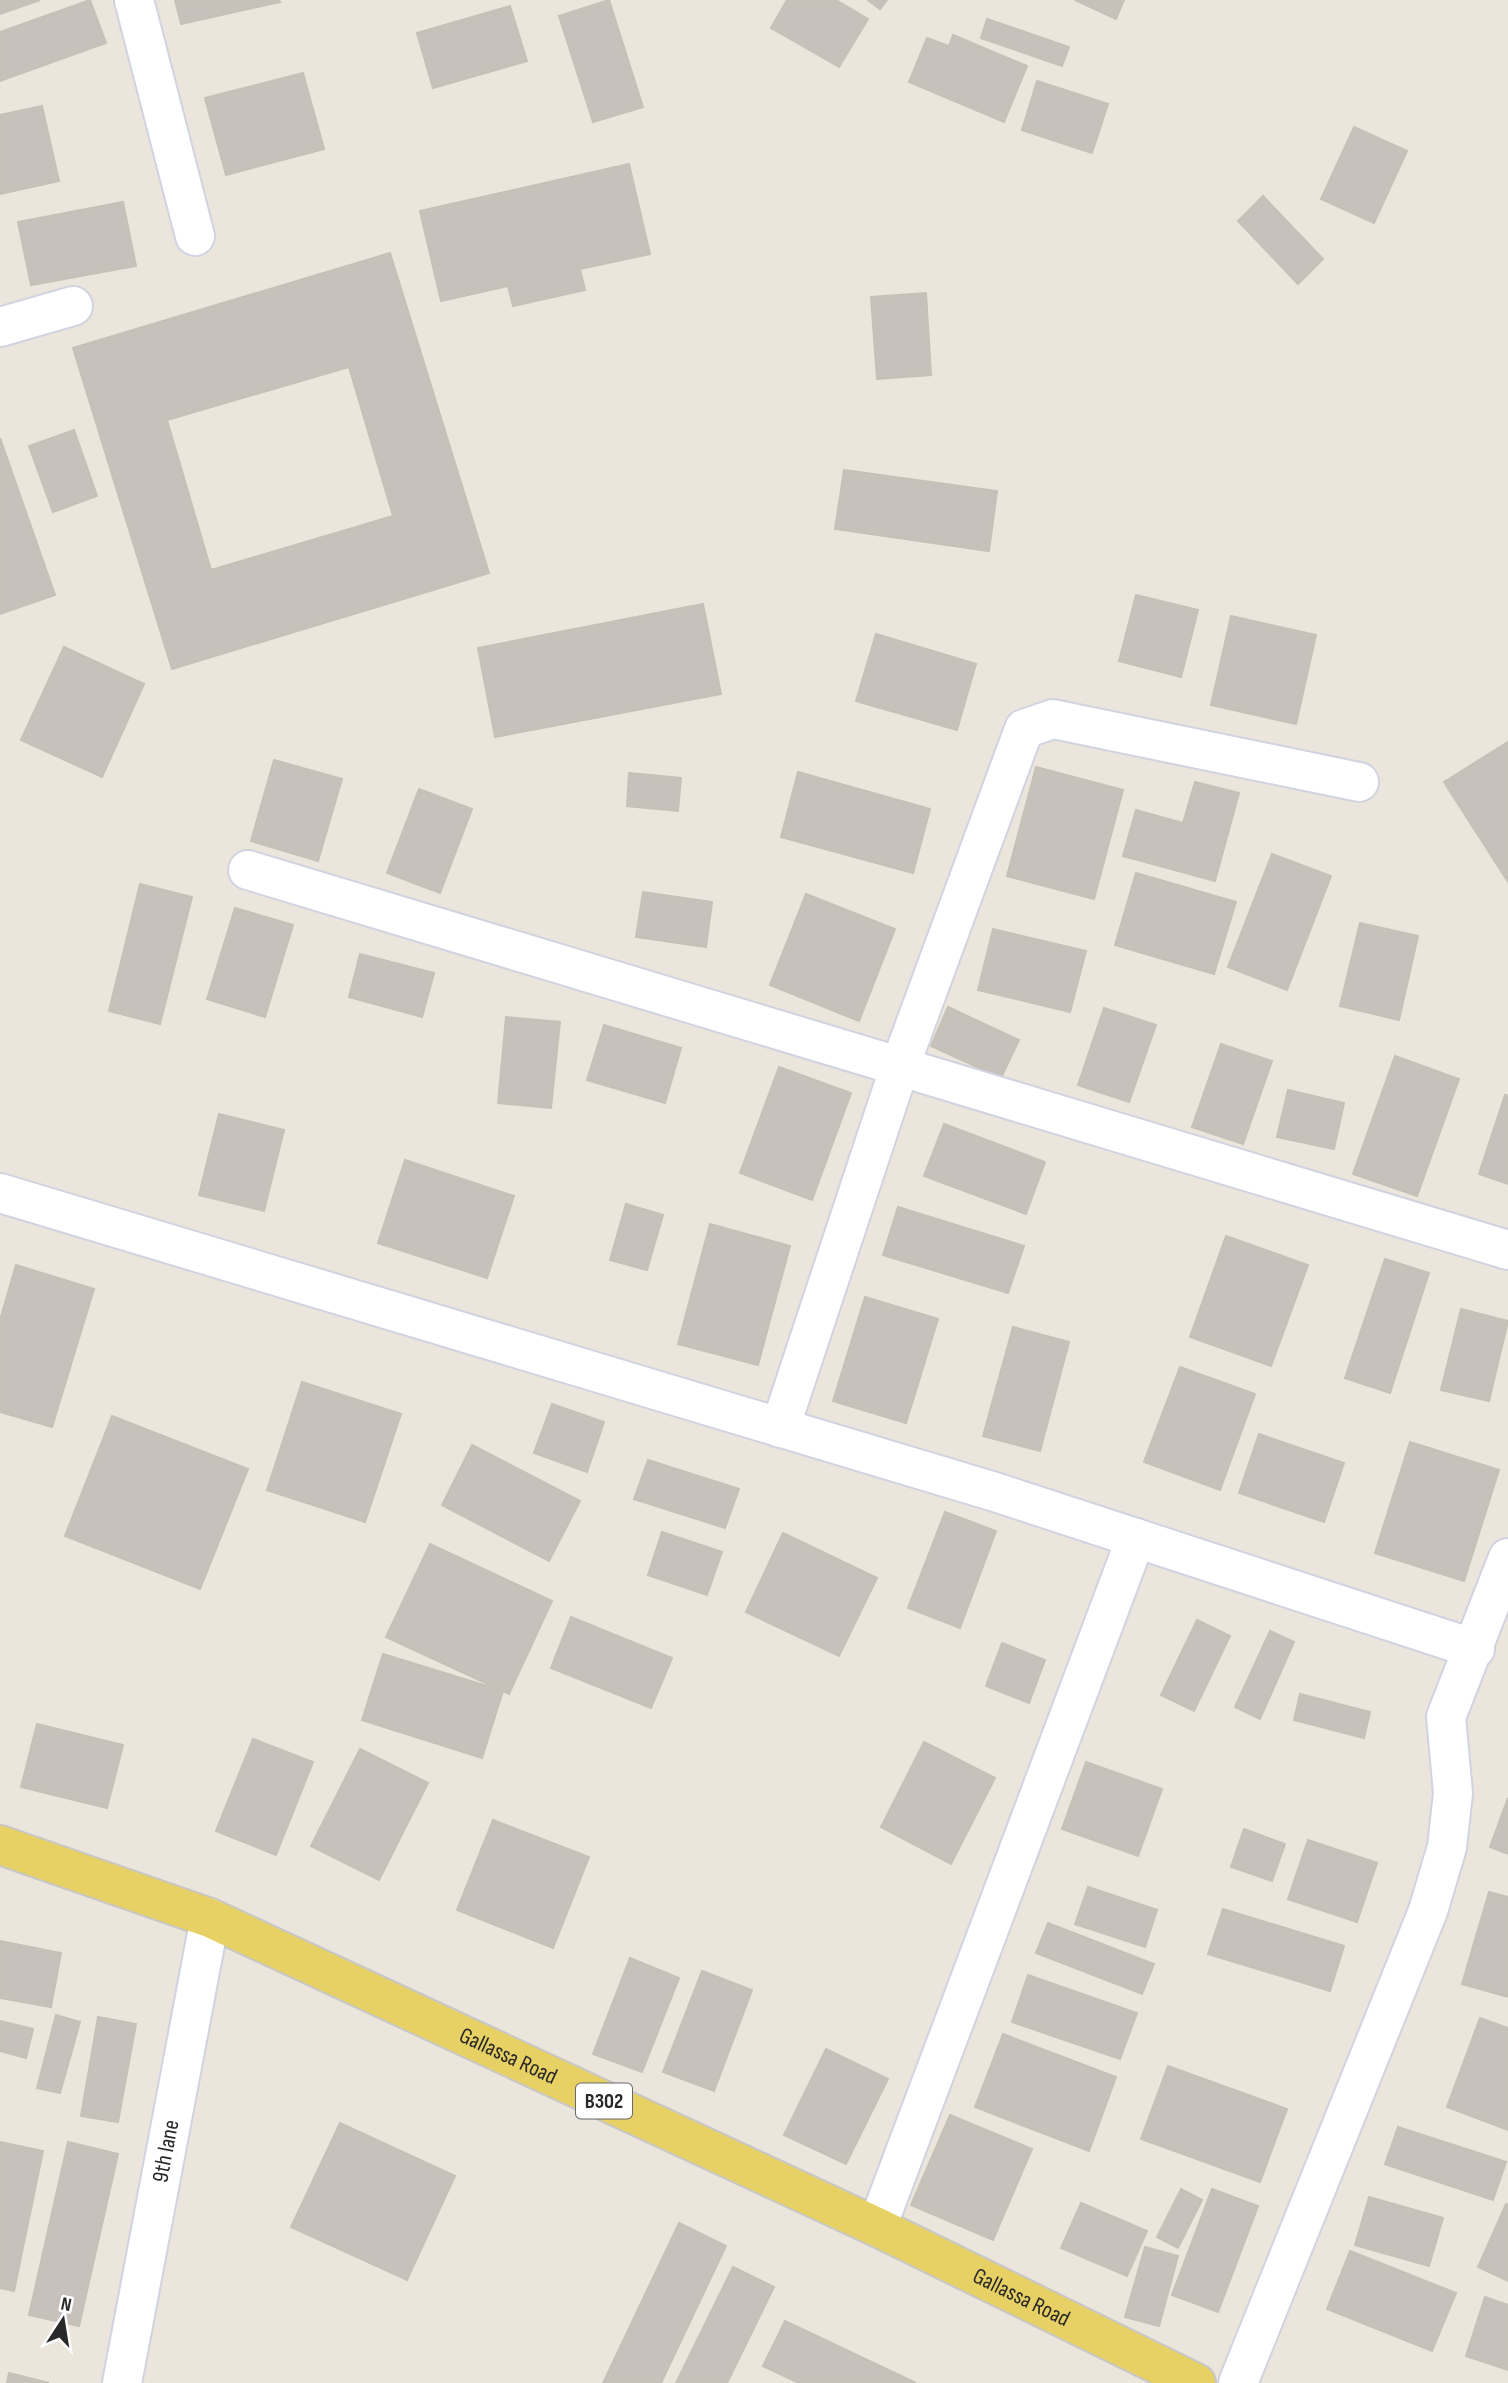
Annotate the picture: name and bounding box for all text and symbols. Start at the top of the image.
street label: Gallassa Road [455,2021,562,2091]
road number: B302 [576,2084,632,2118]
street label: 9th lane [146,2117,186,2185]
street label: Gallassa Road [968,2262,1074,2333]
north arrow [28,2285,98,2355]
text: N [59,2293,74,2317]

